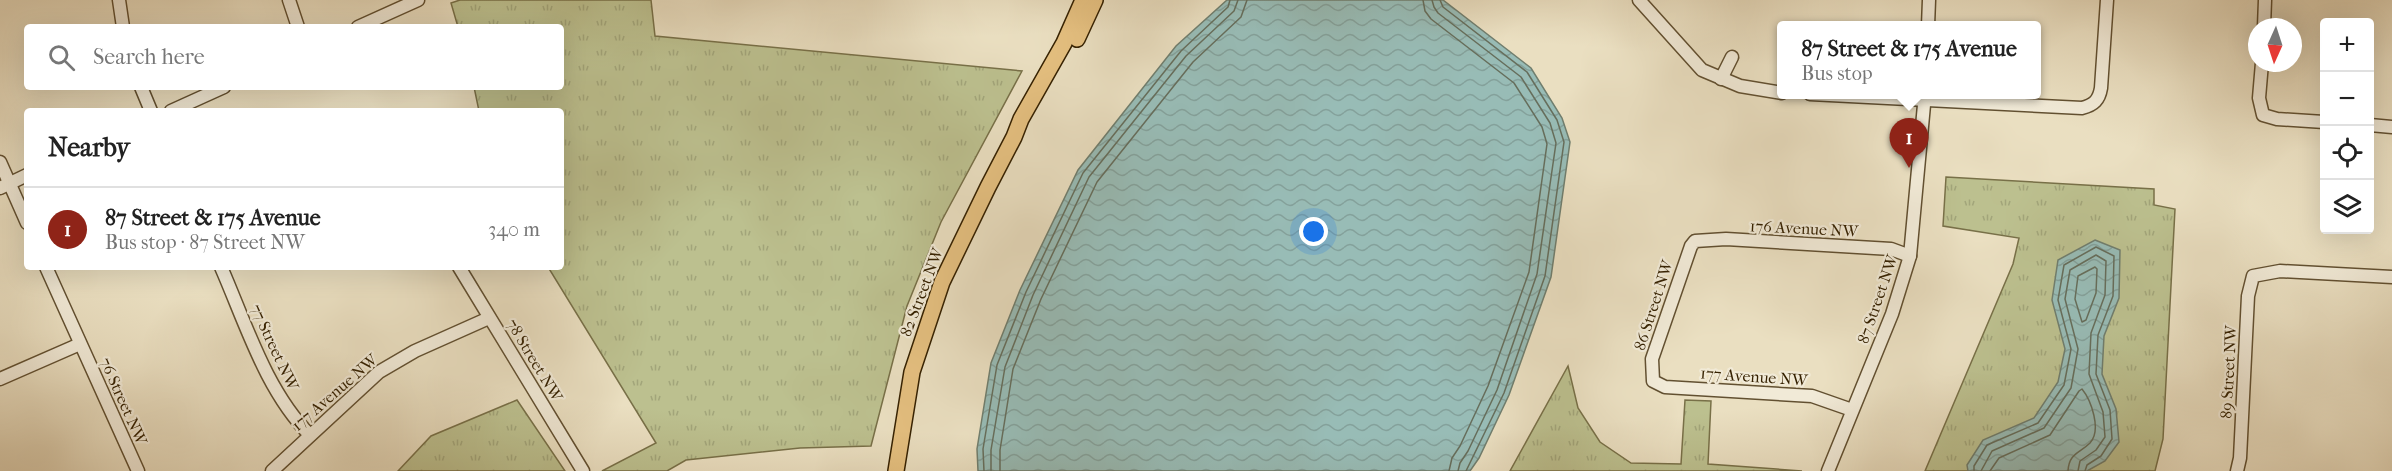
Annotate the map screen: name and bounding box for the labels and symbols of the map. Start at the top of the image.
north arrow [2248,18,2302,72]
pin: 1 [1890,118,1928,168]
street label: 176 Avenue NW [1749,216,1860,241]
your location [1299,217,1328,246]
street label: 82 Street NW [896,244,948,339]
street label: 87 Street NW [1853,251,1902,346]
street label: 86 Street NW [1630,256,1677,353]
street label: 77 Street NW [246,301,303,394]
street label: 78 Street NW [503,316,567,406]
street label: 89 Street NW [2217,324,2240,419]
street label: 177 Avenue NW [288,349,382,435]
street label: 76 Street NW [96,355,152,449]
street label: 177 Avenue NW [1700,363,1810,390]

